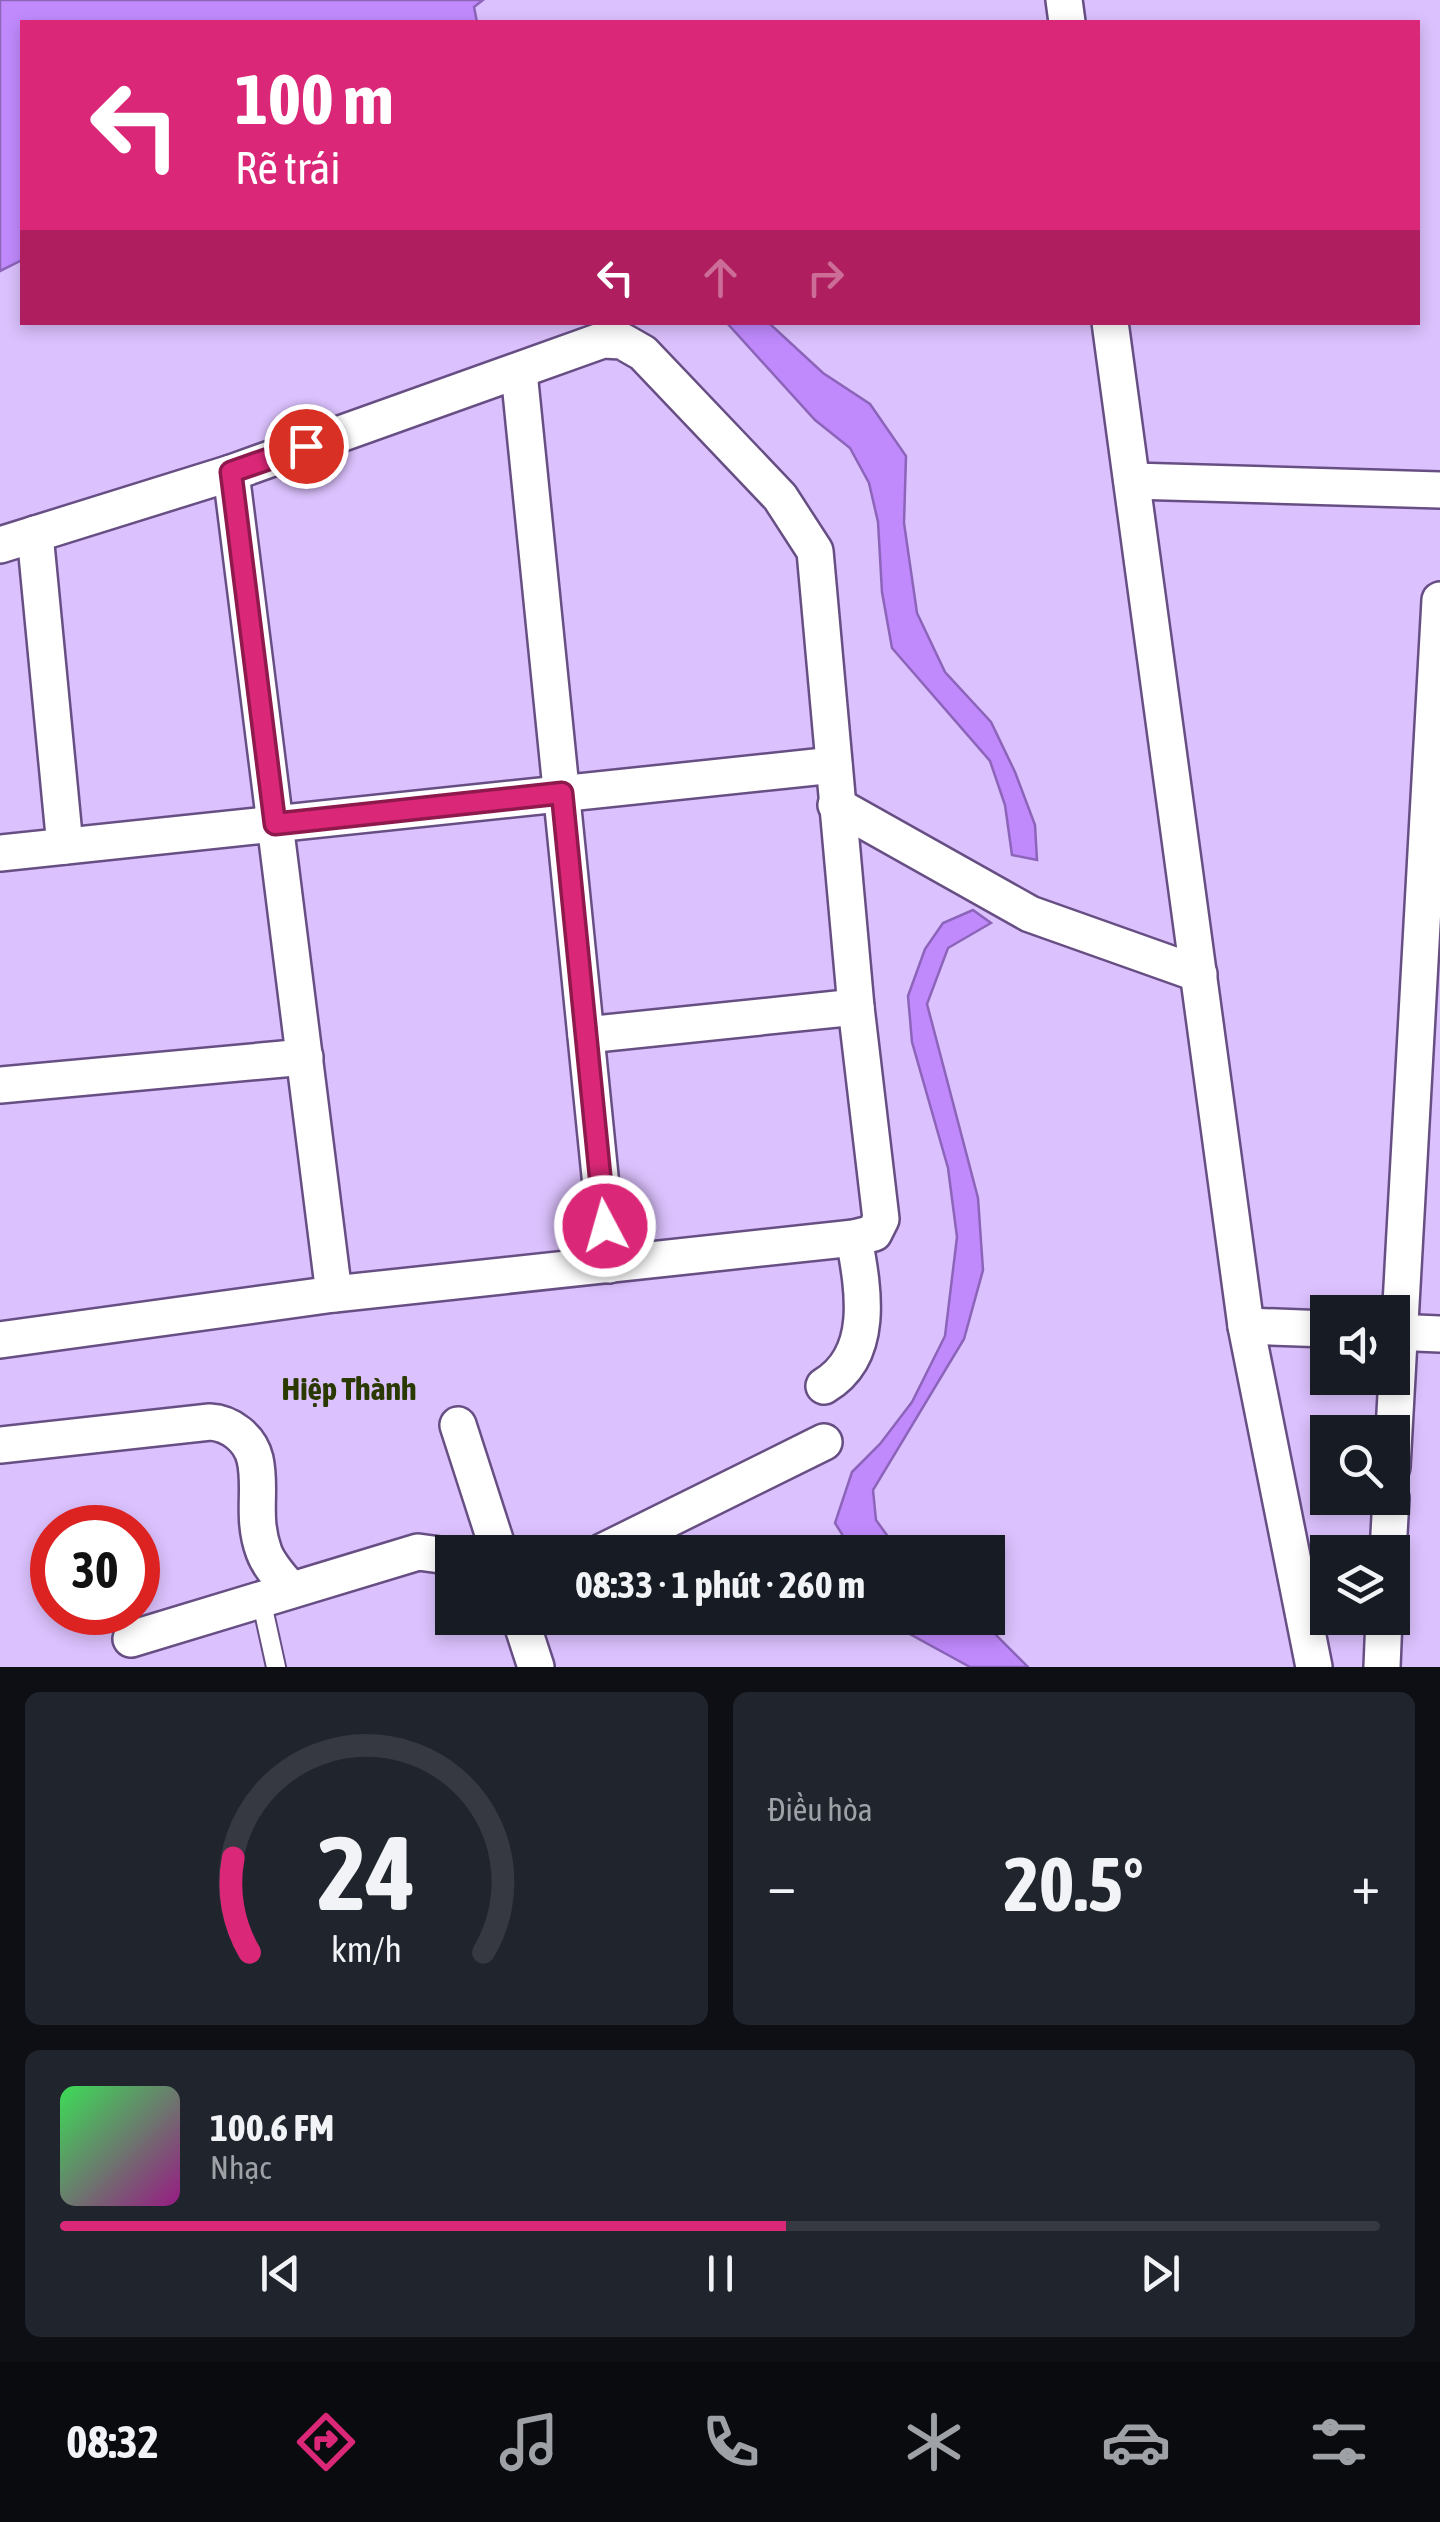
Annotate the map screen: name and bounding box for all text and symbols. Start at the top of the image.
text: 100 m [235,59,394,139]
icon: left [70,60,200,190]
text: Rẽ trái [235,142,341,194]
icon: left [588,250,643,305]
icon: ahead [693,250,748,305]
icon: right [798,250,853,305]
pin [264,404,349,489]
icon: arrive [279,419,334,474]
position arrow [553,1174,657,1278]
map controls [1310,1295,1410,1635]
button: sound [1310,1295,1410,1395]
district label: Hiệp Thành [282,1370,416,1407]
button: search [1310,1415,1410,1515]
speed limit sign: 30 [30,1505,160,1635]
button: layers [1310,1535,1410,1635]
text: 08:33 · 1 phút · 260 m [575,1563,865,1606]
text: Điều hòa [768,1791,873,1828]
text: 24 [317,1813,415,1932]
text: 20.5° [1004,1841,1144,1927]
text: − [768,1853,796,1916]
text: + [1351,1853,1380,1916]
text: km/h [331,1929,402,1970]
text: 100.6 FM [210,2106,334,2149]
text: Nhạc [210,2149,271,2186]
icon: previous [253,2246,308,2301]
icon: pause [693,2246,748,2301]
icon: next [1133,2246,1188,2301]
icon: directions [291,2407,361,2477]
icon: music [494,2407,564,2477]
icon: phone [696,2407,766,2477]
icon: climate [899,2407,969,2477]
icon: car [1101,2407,1171,2477]
icon: filters [1304,2407,1374,2477]
text: 08:32 [66,2416,159,2468]

